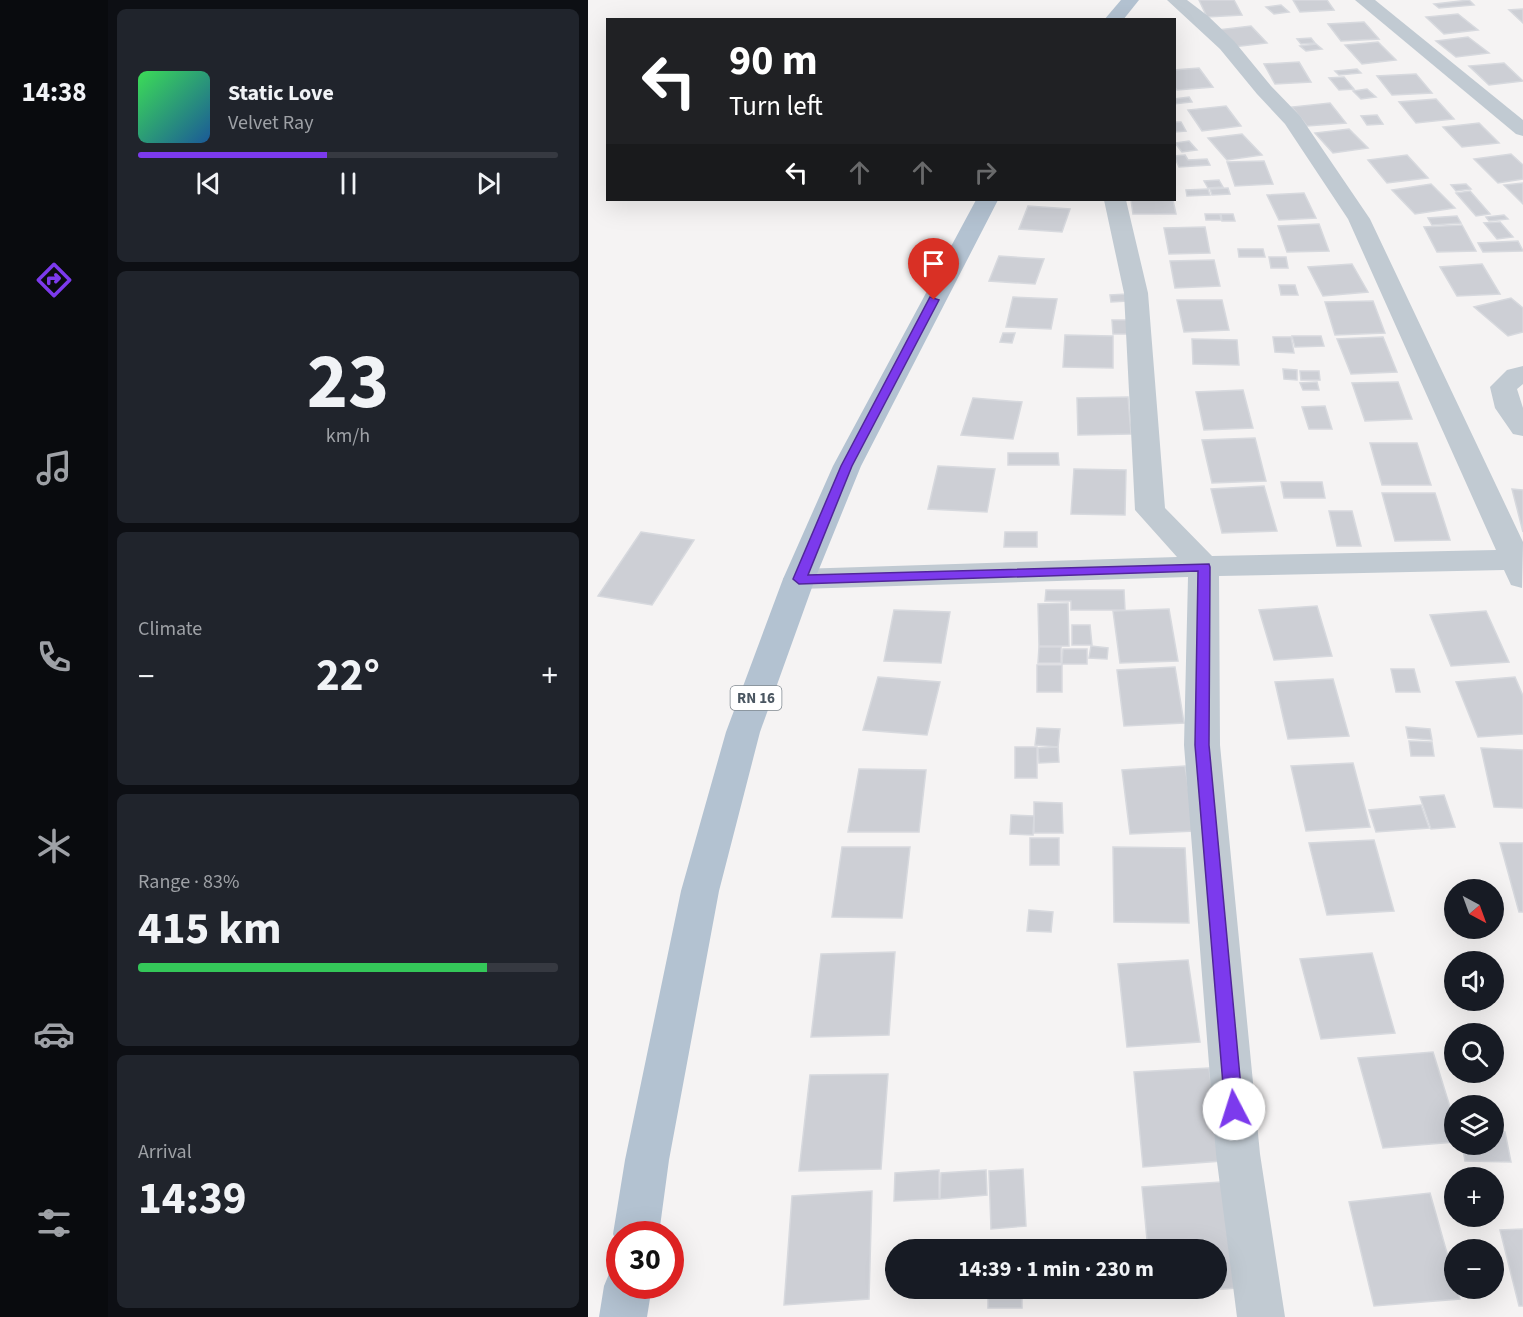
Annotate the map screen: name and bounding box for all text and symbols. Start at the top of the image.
text: 90 m [729,31,818,91]
icon: left [630,42,708,120]
text: 14:38 [21,73,87,112]
text: Static Love [228,77,334,109]
text: Turn left [729,87,823,126]
text: Velvet Ray [228,109,314,137]
icon: left [780,156,813,189]
icon: ahead [843,156,876,189]
icon: ahead [906,156,939,189]
icon: right [969,156,1002,189]
icon: previous [192,167,225,200]
icon: pause [332,167,365,200]
icon: next [472,167,505,200]
pin [908,238,959,300]
icon: arrive [917,247,950,280]
icon: directions [33,259,75,301]
text: 23 [307,327,389,438]
text: km/h [326,422,370,450]
icon: music [33,447,75,489]
text: Climate [138,615,202,643]
icon: phone [33,636,75,678]
text: 22° [316,644,380,708]
text: − [138,653,154,700]
text: + [542,653,558,700]
road number: RN 16 [730,686,782,710]
icon: climate [33,825,75,867]
text: Range · 83% [138,868,239,896]
north arrow [1444,879,1504,939]
map controls [1444,879,1504,1299]
text: 415 km [138,897,282,961]
button: sound [1444,951,1504,1011]
icon: car [33,1013,75,1055]
button: search [1444,1023,1504,1083]
position arrow [1202,1077,1266,1141]
button: layers [1444,1095,1504,1155]
text: Arrival [138,1138,192,1166]
text: 14:39 [138,1167,247,1231]
button: + [1444,1167,1504,1227]
icon: filters [33,1202,75,1244]
speed limit sign: 30 [606,1221,684,1299]
button: − [1444,1239,1504,1299]
text: 14:39 · 1 min · 230 m [958,1253,1154,1285]

